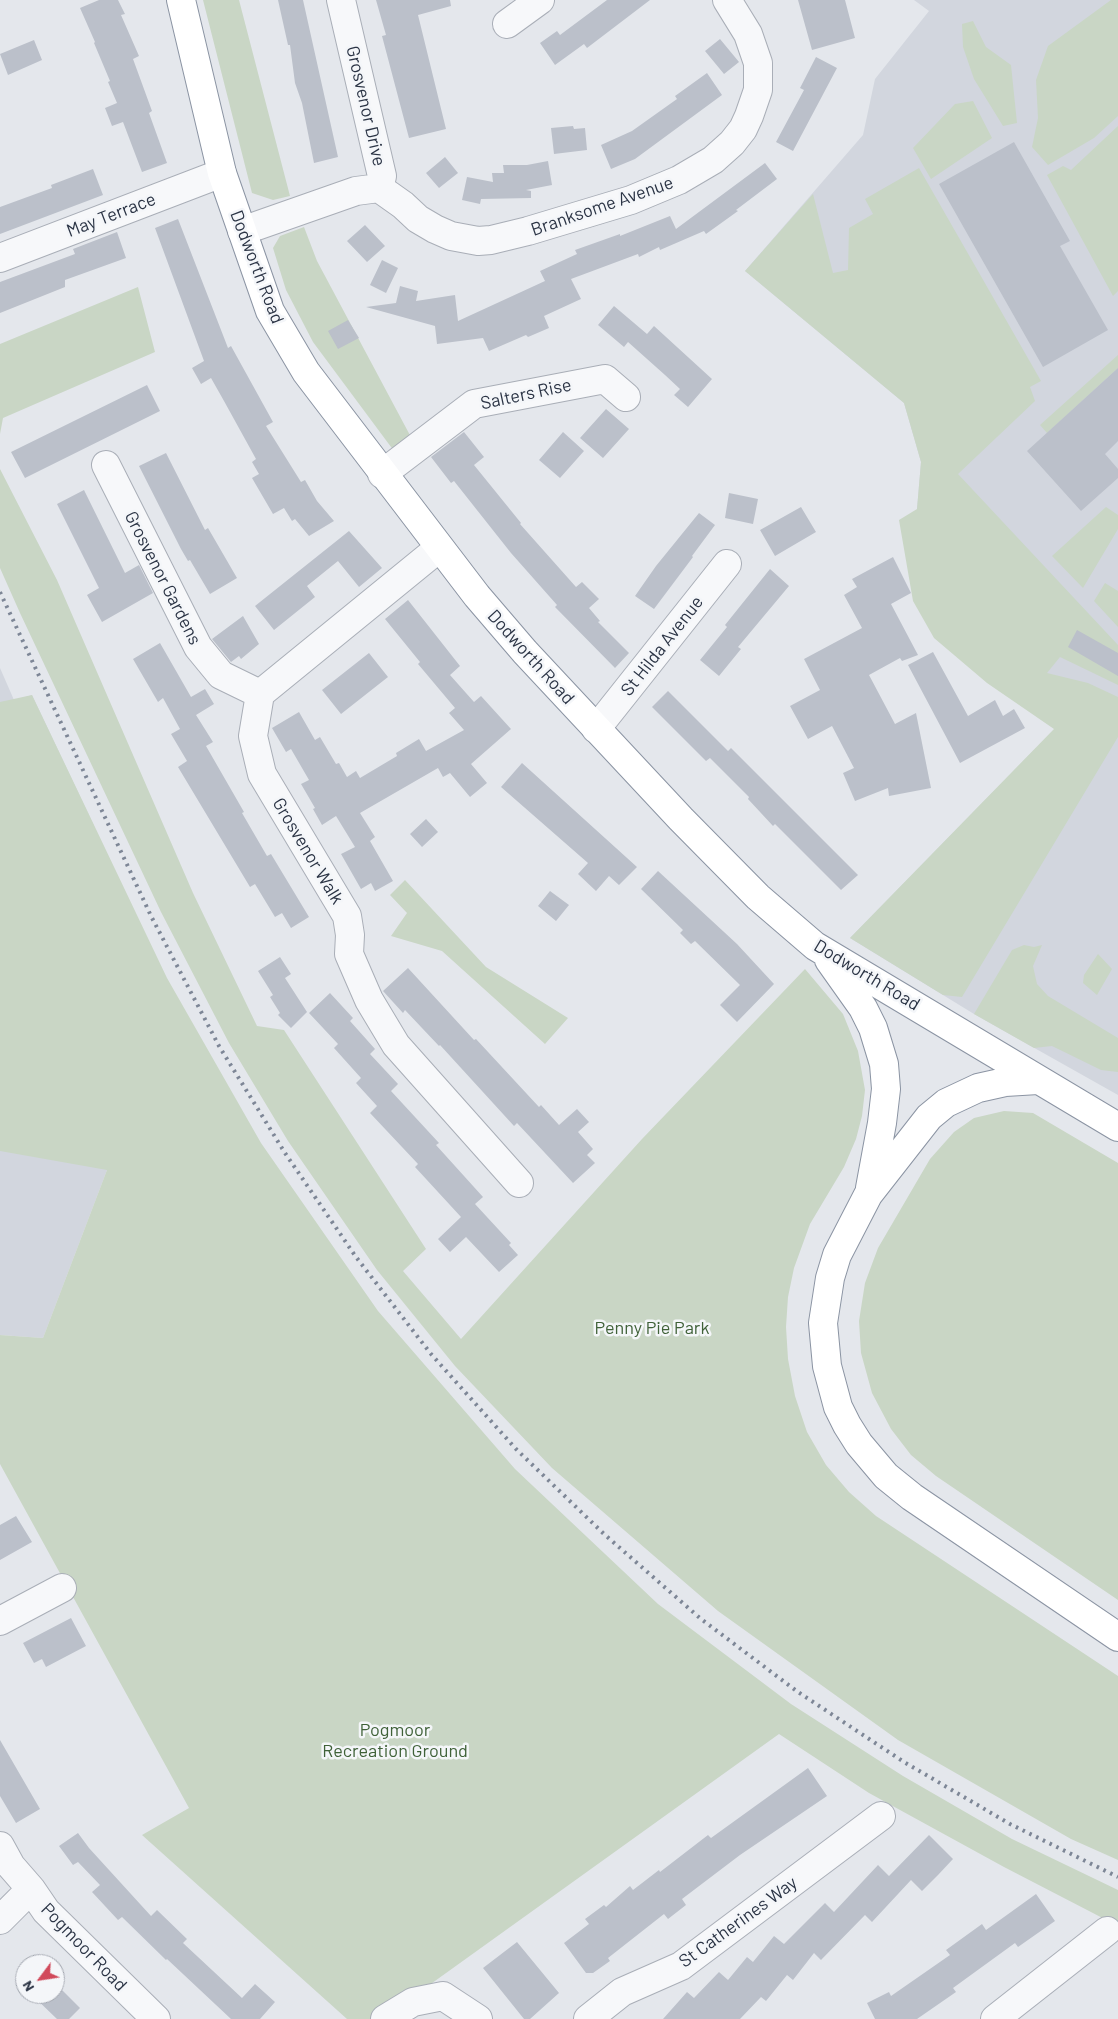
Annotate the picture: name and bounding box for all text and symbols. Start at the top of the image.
street label: Grosvenor Drive [342,44,390,168]
street label: Branksome Avenue [528,171,676,241]
street label: May Terrace [63,188,159,242]
street label: Dodworth Road [225,207,289,327]
street label: Salters Rise [479,374,573,414]
street label: Grosvenor Gardens [120,508,206,648]
street label: St Hilda Avenue [616,592,708,700]
street label: Dodworth Road [483,605,579,709]
street label: Grosvenor Walk [268,794,348,908]
street label: Dodworth Road [810,935,924,1015]
park label: Penny Pie Park [595,1317,709,1339]
park label: Pogmoor Recreation Ground [322,1719,468,1762]
street label: St Catherines Way [675,1872,801,1972]
street label: Pogmoor Road [37,1898,131,1996]
north arrow [15,1954,65,2004]
text: N [18,1978,37,1995]

